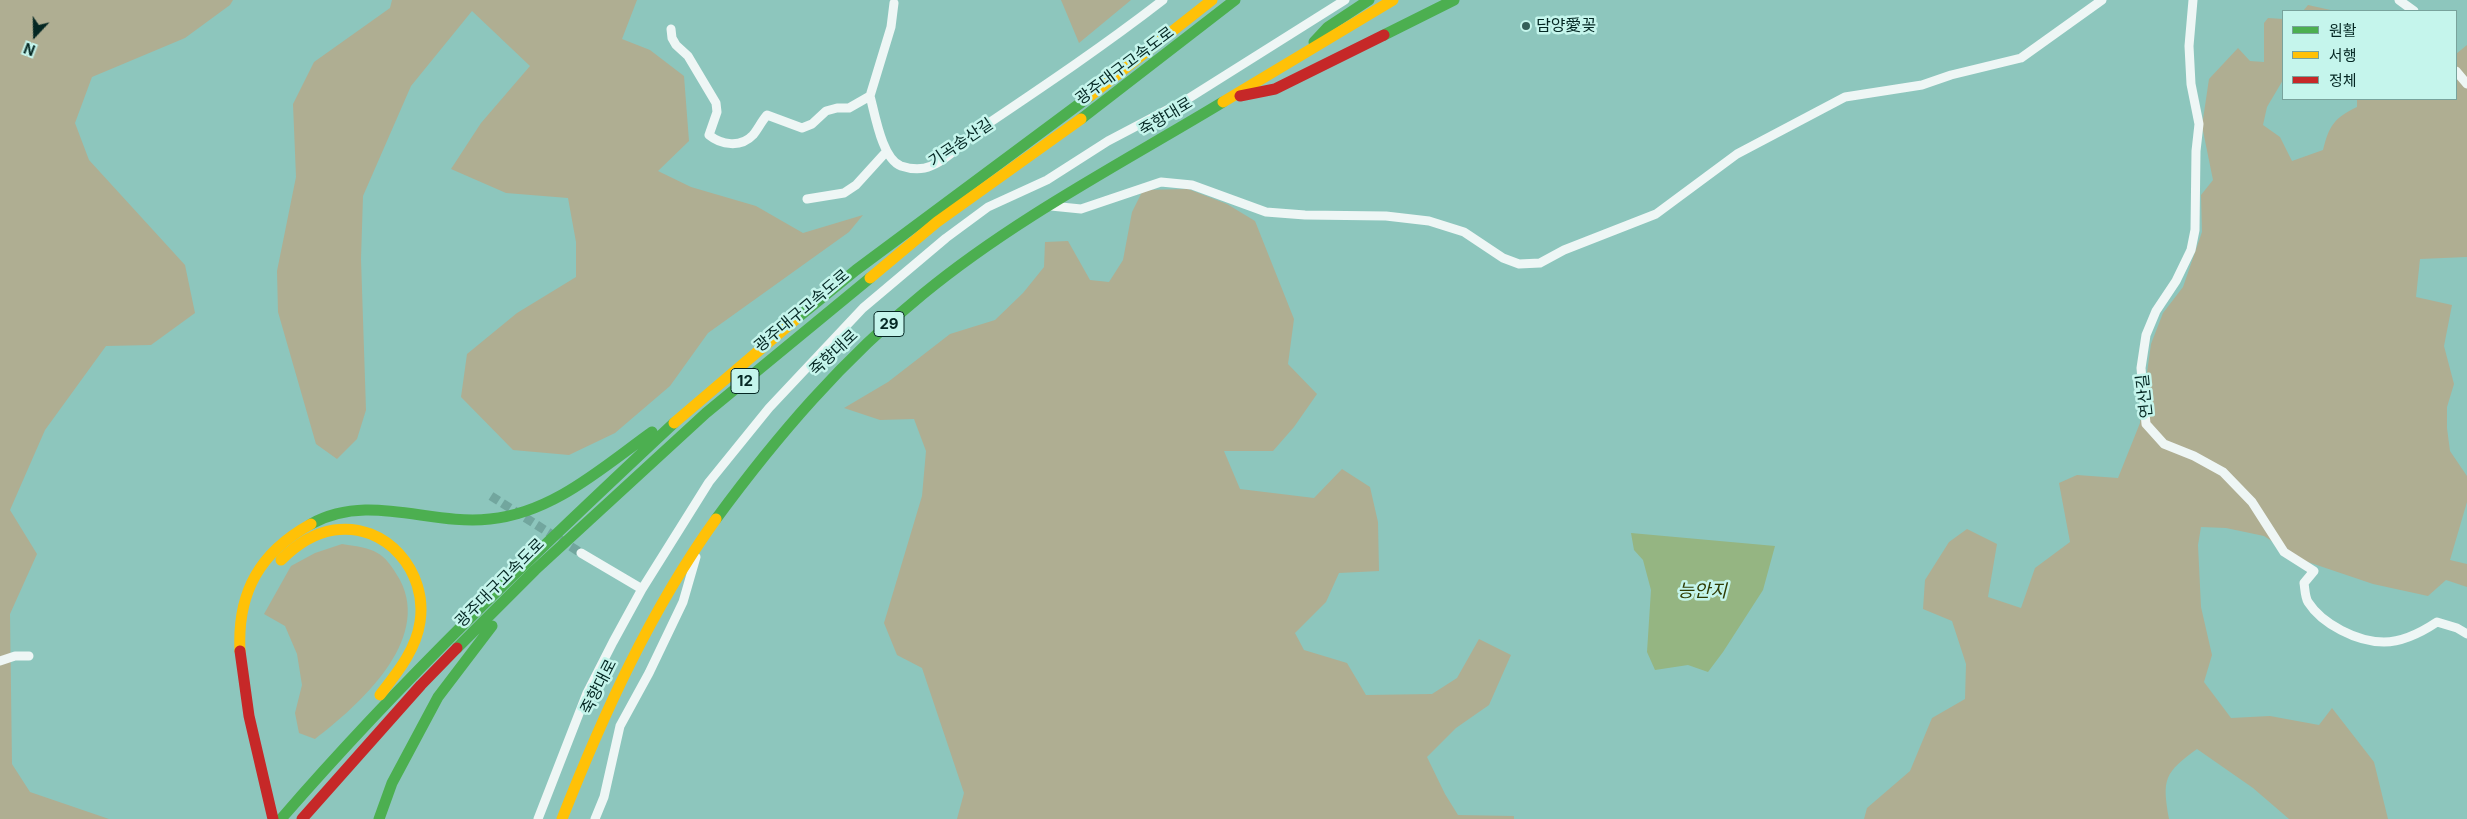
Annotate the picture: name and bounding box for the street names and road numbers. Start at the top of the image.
street label: 광주대구고속도로 [1072,23,1178,109]
street label: 죽향대로 [1136,94,1196,140]
street label: 기곡송산길 [925,114,997,172]
street label: 광주대구고속도로 [751,266,853,356]
road number: 29 [874,312,904,336]
street label: 죽향대로 [806,326,862,380]
road number: 12 [731,368,759,394]
street label: 연산길 [2133,373,2157,419]
street label: 광주대구고속도로 [452,535,548,631]
street label: 죽향대로 [577,656,621,718]

